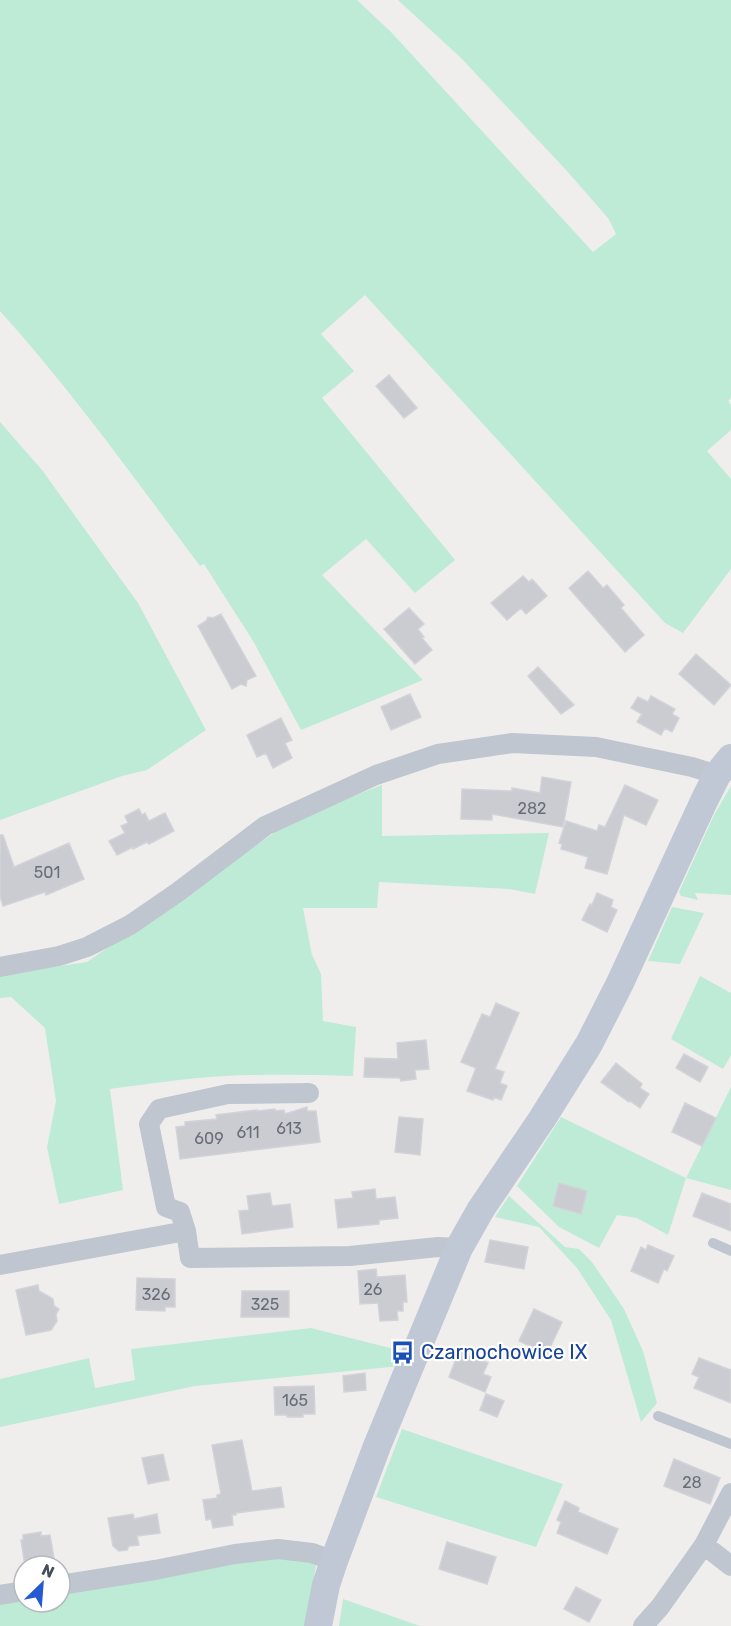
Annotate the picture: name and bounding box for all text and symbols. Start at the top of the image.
house number: 282 [518,799,546,818]
house number: 501 [34,863,60,882]
house number: 613 [276,1119,302,1138]
house number: 611 [237,1123,259,1142]
house number: 609 [194,1129,224,1148]
house number: 26 [363,1280,383,1299]
house number: 326 [142,1285,171,1304]
house number: 325 [251,1295,279,1314]
bus stop icon: Czarnochowice IX [390,1339,416,1365]
place label: Czarnochowice IX [421,1340,588,1364]
house number: 165 [282,1391,308,1410]
house number: 28 [682,1473,702,1492]
north arrow [12,1554,72,1614]
text: N [39,1560,57,1582]

